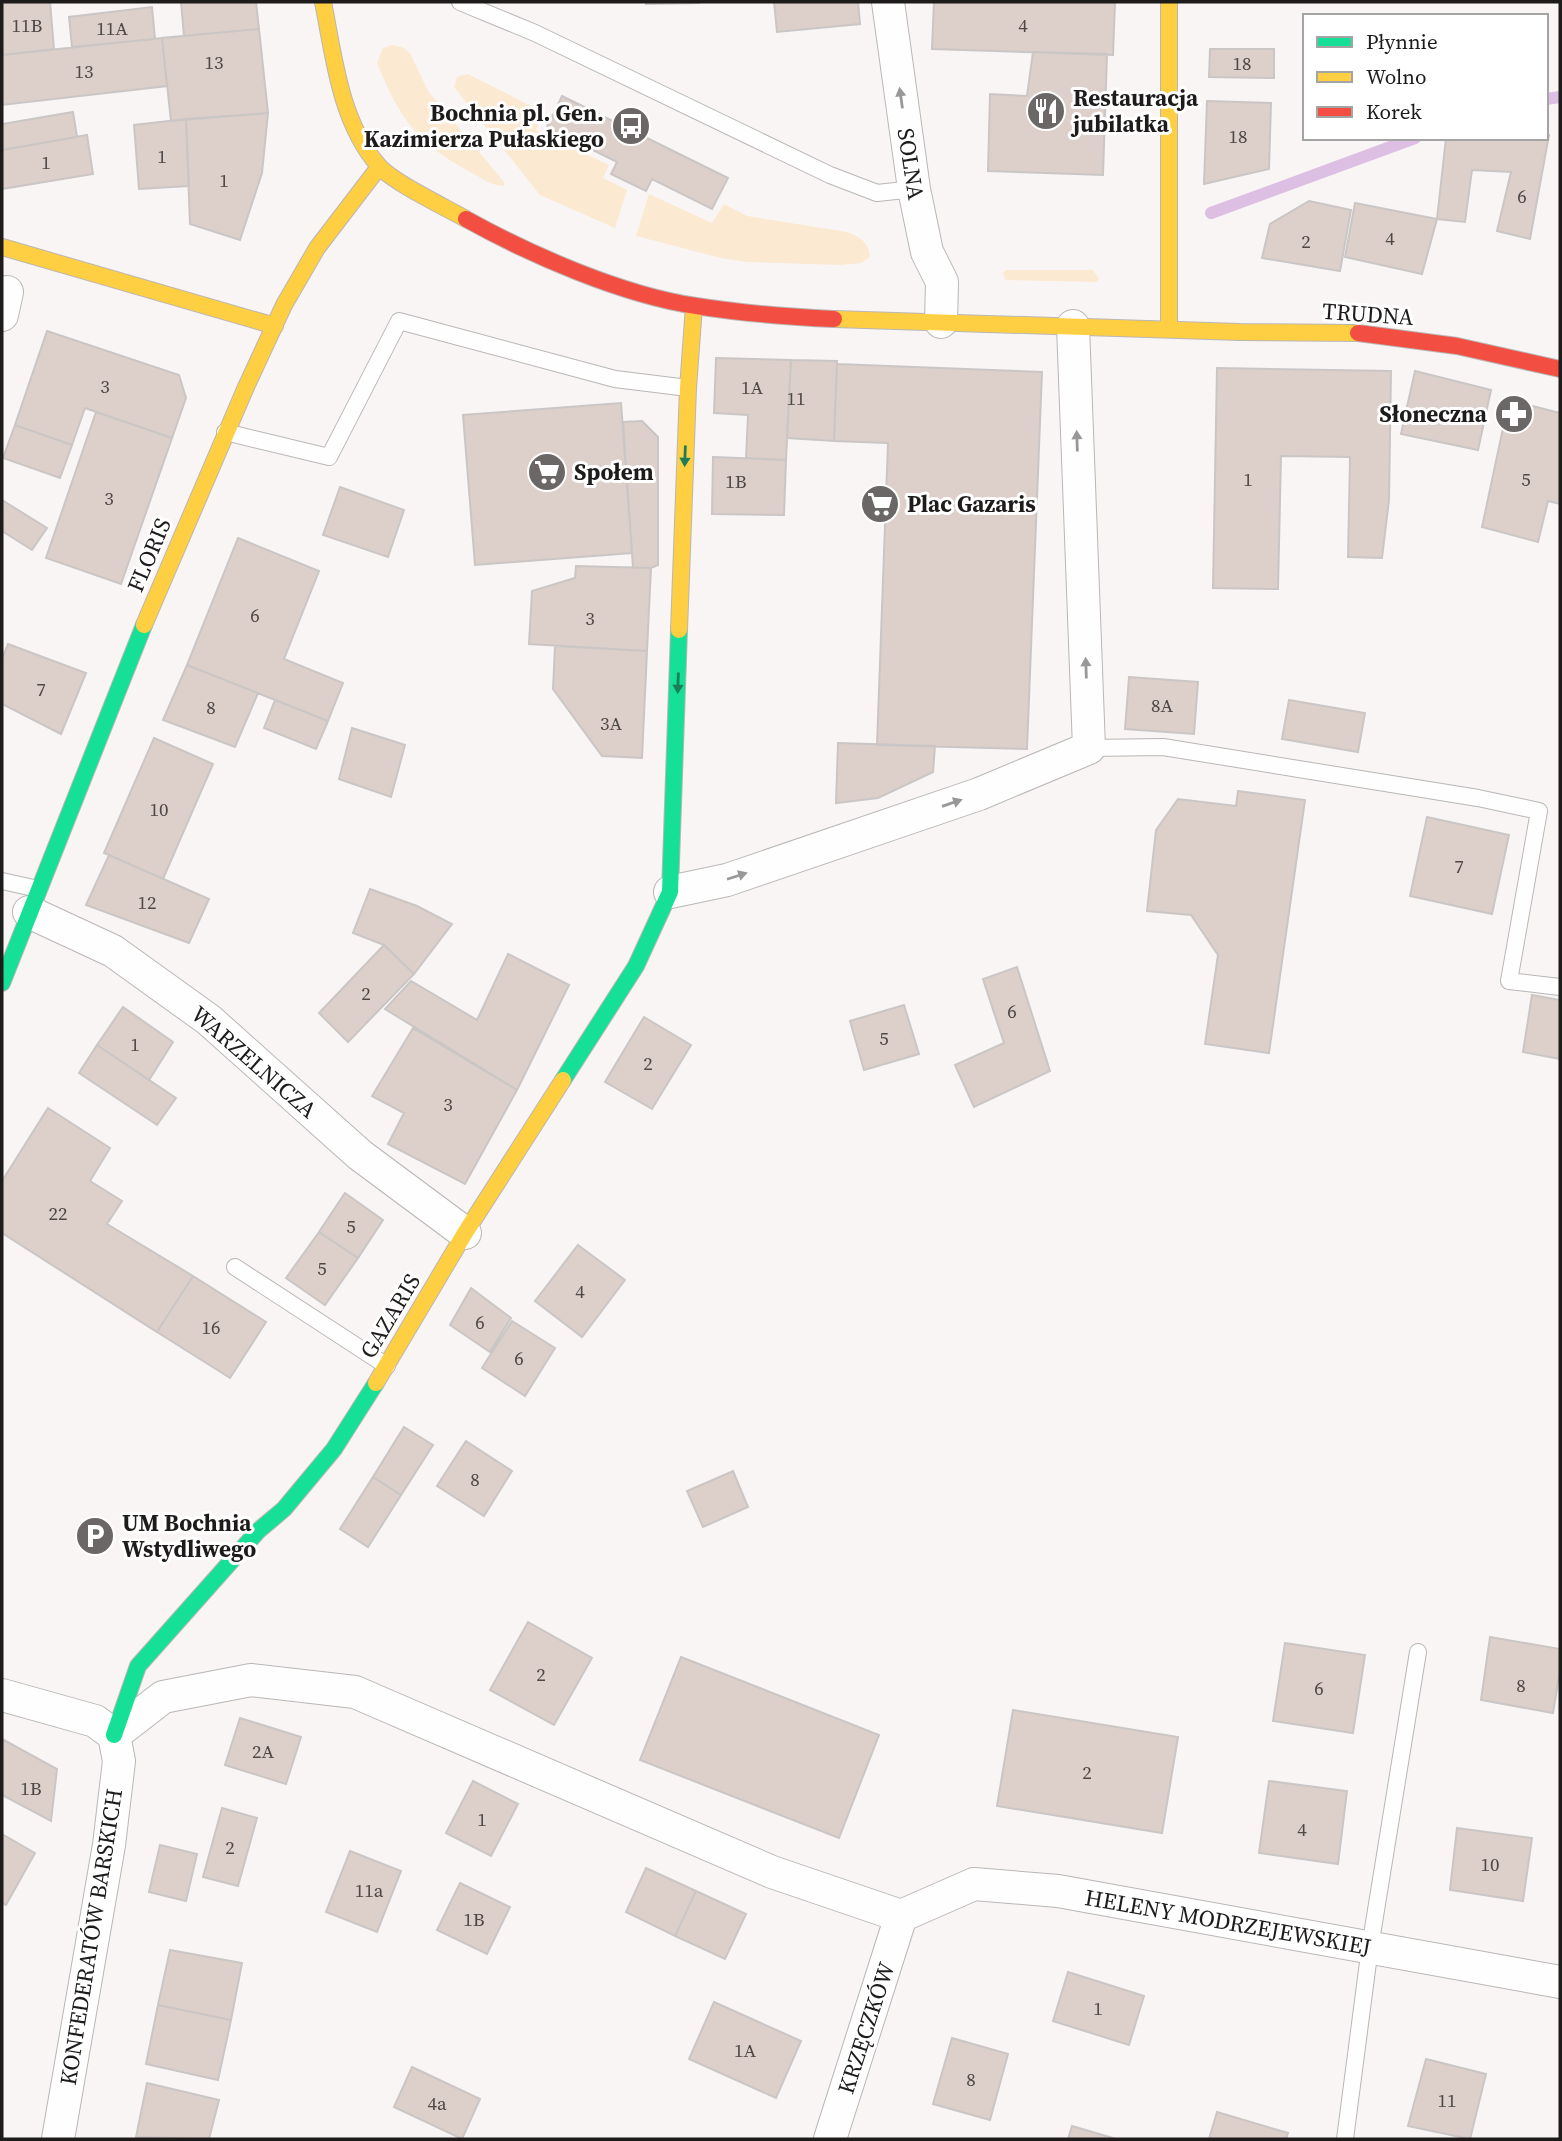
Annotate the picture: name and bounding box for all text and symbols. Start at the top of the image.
house number: 11B [12,12,43,38]
house number: 4 [1018,12,1028,38]
legend [1303,14,1548,140]
house number: 11A [96,15,128,41]
text: Płynnie [1366,27,1438,56]
house number: 13 [204,49,224,75]
house number: 18 [1232,50,1252,76]
house number: 13 [74,58,94,84]
text: Wolno [1366,62,1427,91]
place label: Restauracja jubilatka [1070,82,1199,140]
one-way arrow [895,86,906,108]
restaurant icon: Restauracja jubilatka [1025,90,1067,132]
place label: Bochnia pl. Gen. Kazimierza Pułaskiego [364,97,604,155]
text: Korek [1366,97,1422,126]
bus stop icon: Bochnia pl. Gen. Kazimierza Pułaskiego [610,105,652,147]
house number: 18 [1228,123,1248,149]
street label: SOLNA [890,126,933,203]
house number: 1 [157,143,167,169]
house number: 1 [41,149,51,175]
house number: 1 [219,167,229,193]
house number: 6 [1517,183,1527,209]
house number: 4 [1385,225,1395,251]
house number: 2 [1301,228,1311,254]
street label: TRUDNA [1321,295,1415,333]
house number: 3 [100,373,110,399]
house number: 1A [741,374,763,400]
house number: 11 [786,385,806,411]
pharmacy icon: Słoneczna [1493,393,1535,435]
place label: Słoneczna [1379,398,1488,430]
one-way arrow [1072,430,1083,452]
one-way arrow [680,445,691,467]
supermarket icon: Społem [526,451,568,493]
place label: Społem [574,456,654,488]
house number: 1 [1243,466,1253,492]
house number: 5 [1521,466,1531,492]
house number: 1B [725,468,747,494]
supermarket icon: Plac Gazaris [859,483,901,525]
house number: 3 [104,485,114,511]
place label: Plac Gazaris [907,488,1036,520]
street label: FLORIS [119,513,179,597]
house number: 6 [250,602,260,628]
house number: 3 [585,605,595,631]
one-way arrow [1081,657,1092,679]
one-way arrow [672,673,683,695]
house number: 7 [36,676,46,702]
house number: 8A [1151,692,1173,718]
house number: 8 [206,694,216,720]
house number: 3A [600,710,622,736]
house number: 10 [149,796,169,822]
one-way arrow [942,797,963,808]
house number: 7 [1454,853,1464,879]
one-way arrow [726,870,747,881]
house number: 12 [137,889,157,915]
house number: 2 [361,980,371,1006]
street label: WARZELNICZA [184,998,324,1126]
house number: 6 [1007,998,1017,1024]
house number: 5 [879,1025,889,1051]
house number: 1 [130,1031,140,1057]
house number: 2 [643,1050,653,1076]
house number: 3 [443,1091,453,1117]
house number: 22 [48,1200,68,1226]
house number: 5 [346,1213,356,1239]
house number: 5 [317,1255,327,1281]
street label: GAZARIS [352,1268,428,1364]
house number: 4 [575,1278,585,1304]
house number: 6 [475,1309,485,1335]
house number: 16 [201,1314,221,1340]
house number: 6 [514,1345,524,1371]
house number: 8 [470,1466,480,1492]
place label: UM Bochnia Wstydliwego [122,1507,256,1565]
parking icon: UM Bochnia Wstydliwego [74,1515,116,1557]
house number: 2 [536,1661,546,1687]
house number: 8 [1516,1672,1526,1698]
house number: 6 [1314,1675,1324,1701]
house number: 2A [252,1738,274,1764]
house number: 2 [1082,1759,1092,1785]
house number: 1B [20,1775,42,1801]
street label: KONFEDERATÓW BARSKICH [52,1786,130,2088]
house number: 1 [477,1806,487,1832]
house number: 4 [1297,1816,1307,1842]
house number: 2 [225,1834,235,1860]
house number: 10 [1480,1851,1500,1877]
house number: 11a [355,1877,384,1903]
street label: HELENY MODRZEJEWSKIEJ [1082,1881,1374,1963]
house number: 1B [463,1906,485,1932]
street label: KRZĘCZKÓW [830,1958,902,2098]
house number: 1 [1093,1995,1103,2021]
house number: 1A [734,2037,756,2063]
house number: 8 [966,2066,976,2092]
house number: 11 [1437,2087,1457,2113]
house number: 4a [427,2090,447,2116]

